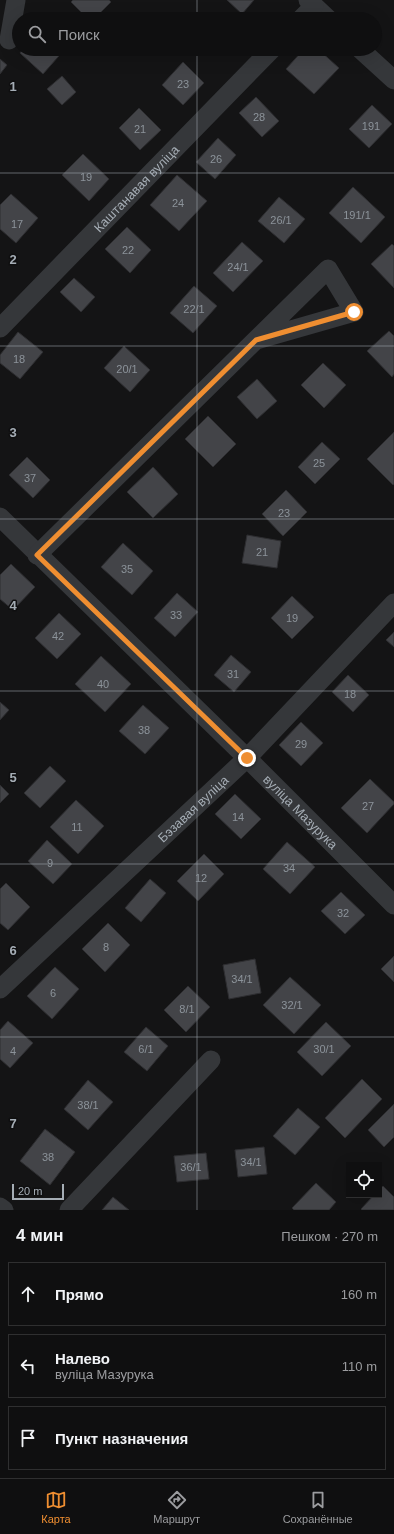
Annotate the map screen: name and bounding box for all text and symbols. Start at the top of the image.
search box [12,12,382,56]
icon: search [26,23,48,45]
text: Поиск [58,26,100,43]
house number: 23 [177,78,189,90]
text: 1 [9,79,17,94]
house number: 28 [253,111,265,123]
house number: 191 [362,120,380,132]
house number: 21 [134,123,146,135]
street label: Каштанавая вуліца [90,141,182,235]
house number: 26 [210,153,222,165]
house number: 19 [80,171,92,183]
house number: 24 [172,197,184,209]
house number: 191/1 [343,209,371,221]
house number: 26/1 [270,214,292,226]
house number: 17 [11,218,23,230]
house number: 22 [122,244,134,256]
text: 2 [9,252,17,267]
house number: 24/1 [227,261,249,273]
house number: 22/1 [183,303,205,315]
route start [345,303,363,321]
house number: 18 [13,353,25,365]
house number: 20/1 [116,363,138,375]
text: 3 [9,425,17,440]
house number: 25 [313,457,325,469]
house number: 37 [24,472,36,484]
house number: 23 [278,507,290,519]
house number: 21 [256,546,268,558]
house number: 35 [121,563,133,575]
text: 4 [9,598,17,613]
house number: 33 [170,609,182,621]
house number: 19 [286,612,298,624]
house number: 42 [52,630,64,642]
house number: 31 [227,668,239,680]
house number: 40 [97,678,109,690]
house number: 18 [344,688,356,700]
house number: 38 [138,724,150,736]
house number: 29 [295,738,307,750]
route end [238,749,256,767]
text: 5 [9,770,17,785]
street label: вуліца Мазурука [260,771,341,852]
street label: Бэзавая вуліца [154,772,232,845]
house number: 27 [362,800,374,812]
house number: 14 [232,811,244,823]
house number: 11 [71,821,83,833]
house number: 9 [47,857,53,869]
house number: 34 [283,862,295,874]
house number: 12 [195,872,207,884]
house number: 32 [337,907,349,919]
house number: 8 [103,941,109,953]
text: 6 [9,943,17,958]
house number: 34/1 [231,973,253,985]
house number: 6 [50,987,56,999]
house number: 32/1 [281,999,303,1011]
house number: 8/1 [179,1003,195,1015]
house number: 6/1 [138,1043,154,1055]
house number: 30/1 [313,1043,335,1055]
house number: 4 [10,1045,16,1057]
house number: 38/1 [77,1099,99,1111]
text: 7 [9,1116,17,1131]
house number: 38 [42,1151,54,1163]
house number: 34/1 [240,1156,262,1168]
house number: 36/1 [180,1161,202,1173]
map controls [346,1162,382,1198]
button: locate [346,1162,382,1198]
scale bar [12,1182,64,1201]
text: 20 m [18,1185,42,1197]
text: 4 мин [16,1226,63,1245]
text: Пешком · 270 m [281,1229,378,1244]
icon: ahead [17,1283,39,1305]
text: Прямо [55,1286,104,1303]
text: 160 m [341,1287,377,1302]
text: Налево [55,1350,110,1367]
icon: left [17,1355,39,1377]
text: 110 m [342,1359,377,1374]
text: вуліца Мазурука [55,1367,154,1382]
icon: arrive [17,1427,39,1449]
text: Пункт назначения [55,1430,188,1447]
tab: Карта [41,1489,71,1525]
tab: Маршрут [153,1489,200,1525]
tab: Сохранённые [283,1489,353,1525]

